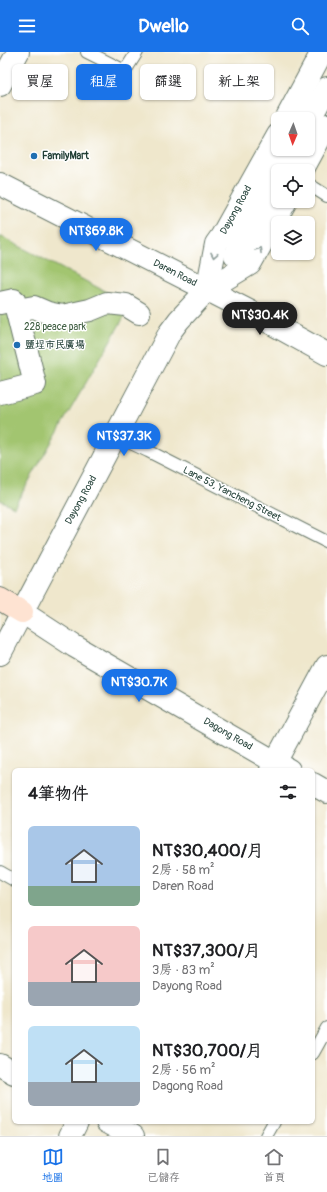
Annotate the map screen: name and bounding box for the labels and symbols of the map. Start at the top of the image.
north arrow [271,112,315,156]
place label: FamilyMart [42,150,90,162]
marker: FamilyMart [29,151,39,161]
street label: Dayong Road [218,183,254,237]
pin: NT$69.8K [55,218,137,252]
one-way arrow [254,246,261,254]
one-way arrow [210,252,218,258]
street label: Daren Road [151,257,199,289]
pin: NT$30.4K [219,302,301,336]
park label: 228 peace park [24,321,87,333]
place label: 鹽埕市民廣場 [25,339,85,351]
marker: 鹽埕市民廣場 [12,340,22,350]
pin: NT$37.3K [83,423,165,457]
street label: Lane 53, Yancheng Street [181,464,284,524]
street label: Dayong Road [63,473,99,527]
pin: NT$30.7K [98,669,180,703]
street label: Dagong Road [201,715,255,753]

